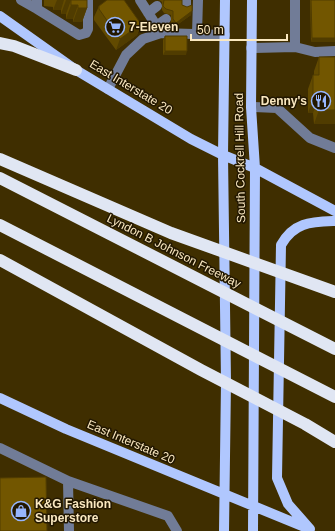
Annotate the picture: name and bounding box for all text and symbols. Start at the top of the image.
supermarket icon: 7-Eleven [104,16,126,38]
scale bar [191,16,287,42]
place label: 7-Eleven [129,20,178,34]
text: 50 m [197,23,224,37]
street label: East Interstate 20 [87,57,175,117]
restaurant icon: Denny's [310,90,332,112]
street label: South Cockrell Hill Road [232,93,248,223]
place label: Denny's [261,94,307,108]
street label: Lyndon B Johnson Freeway [105,211,243,291]
street label: East Interstate 20 [85,417,177,467]
place label: K&G Fashion Superstore [35,497,111,525]
shop icon: K&G Fashion Superstore [10,500,32,522]

